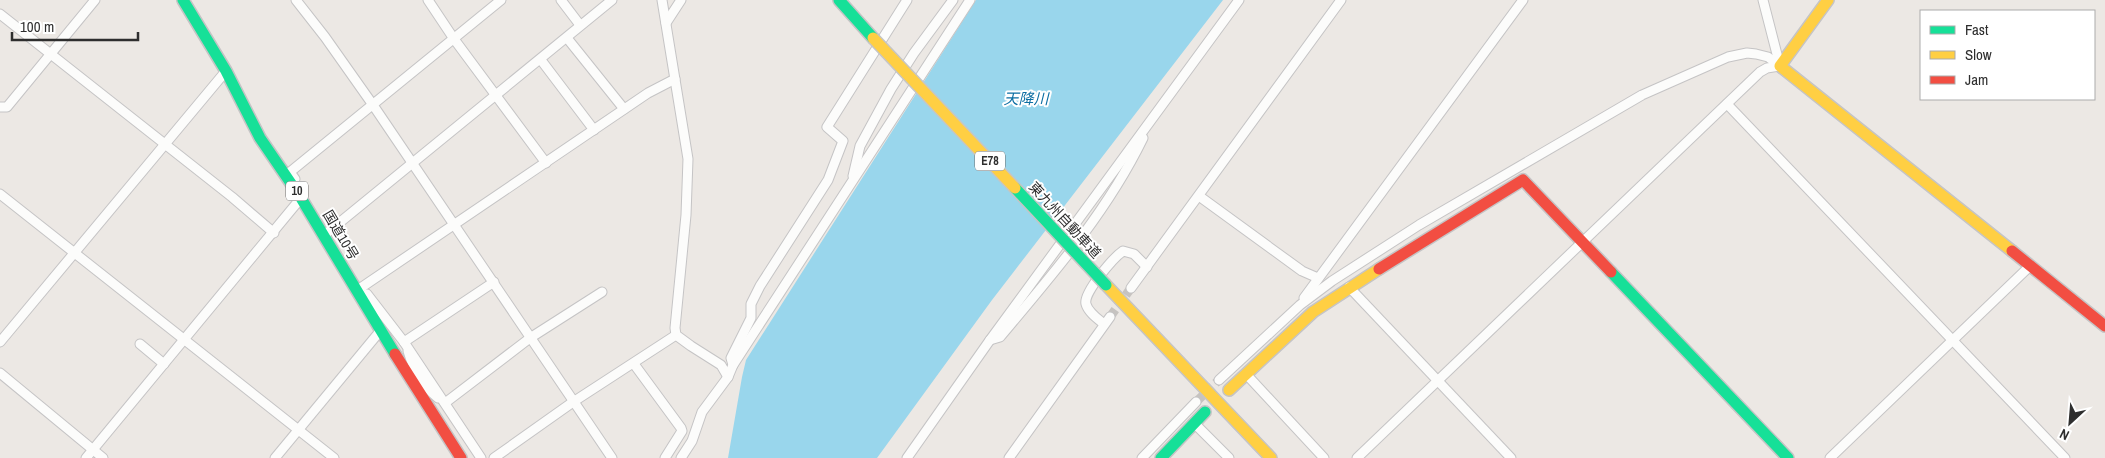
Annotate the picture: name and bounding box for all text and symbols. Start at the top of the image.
scale bar [12,10,139,42]
legend [1920,10,2095,100]
text: 100 m [20,16,54,37]
text: Fast [1965,19,1989,40]
text: Slow [1965,44,1992,65]
text: Jam [1965,69,1988,90]
water label: 天降川 [1003,88,1050,109]
road number: E78 [975,152,1005,170]
street label: 東九州自動車道 [1025,178,1105,262]
road number: 10 [286,182,308,200]
street label: 国道10号 [319,207,363,263]
north arrow [2045,398,2095,448]
text: N [2057,425,2072,445]

